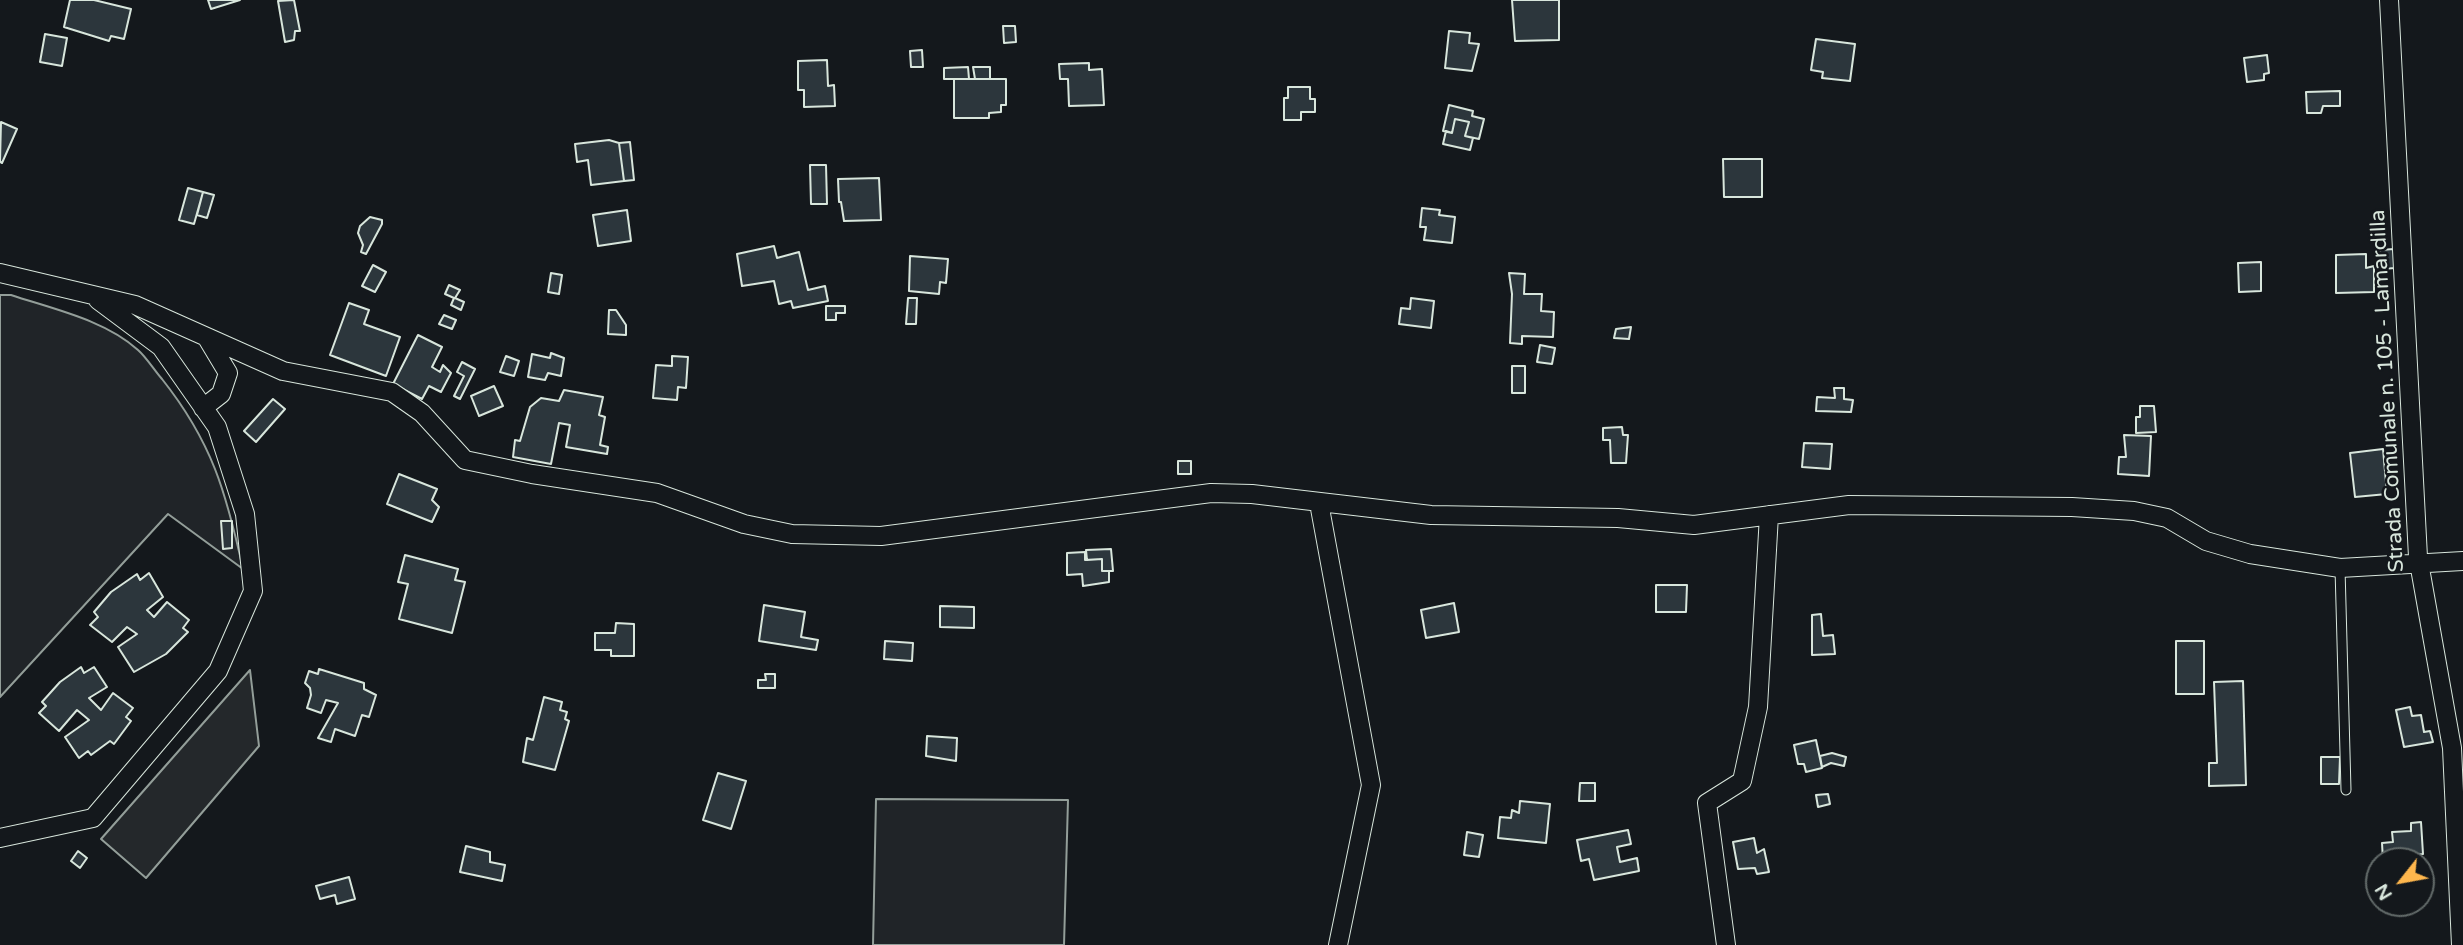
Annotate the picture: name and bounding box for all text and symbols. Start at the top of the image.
street label: Strada Comunale n. 105 - Lamardilla [2366,209,2410,573]
north arrow [2365,847,2435,917]
text: N [2370,880,2397,904]

